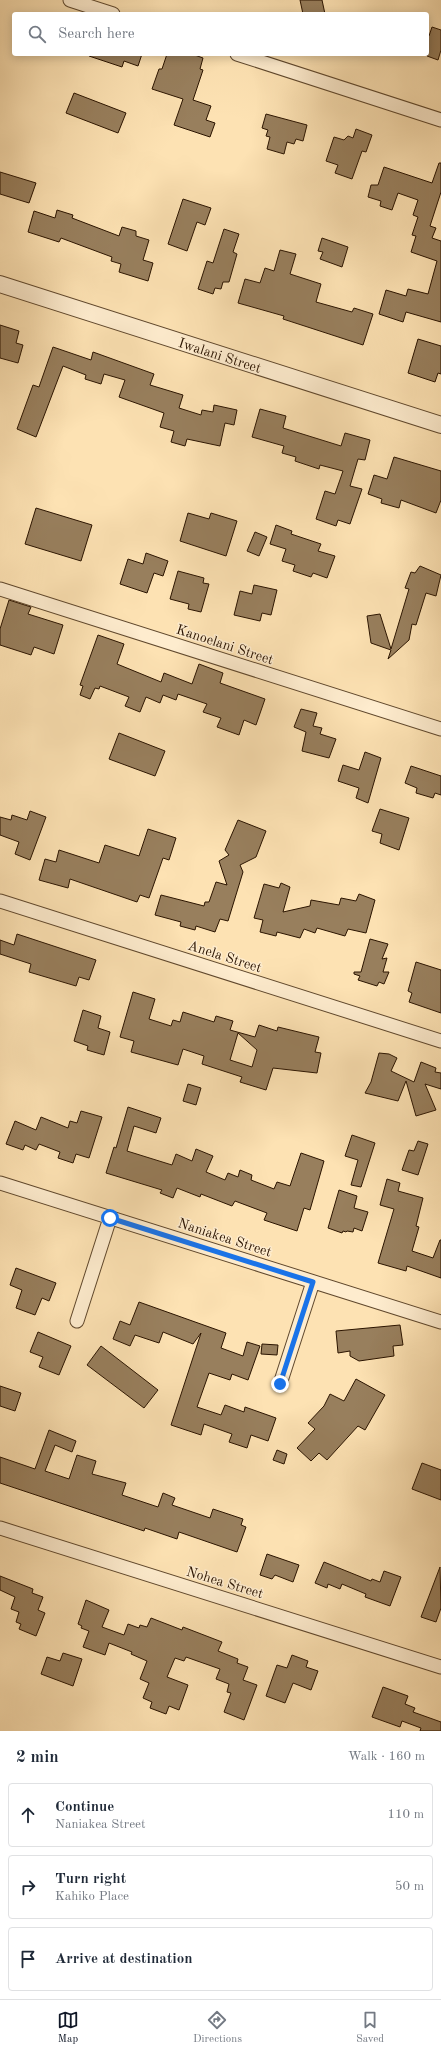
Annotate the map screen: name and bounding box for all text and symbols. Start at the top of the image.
search box [12,12,429,56]
icon: search [26,23,48,45]
text: Search here [58,27,135,42]
street label: Iwalani Street [177,336,263,376]
street label: Kanoelani Street [174,623,275,667]
street label: Anela Street [186,938,263,975]
route start [101,1209,119,1227]
street label: Naniakea Street [176,1216,273,1260]
route end [271,1375,289,1393]
street label: Nohea Street [185,1565,265,1601]
text: 2 min [16,1749,59,1766]
text: Walk · 160 m [348,1750,425,1763]
text: Continue [55,1800,114,1815]
icon: ahead [17,1804,39,1826]
text: 110 m [387,1808,424,1821]
text: Naniakea Street [55,1818,146,1831]
text: Turn right [55,1872,126,1887]
icon: right [17,1876,39,1898]
text: 50 m [395,1880,424,1893]
text: Kahiko Place [55,1890,129,1903]
icon: arrive [17,1948,39,1970]
text: Arrive at destination [55,1952,193,1967]
tab: Map [57,2009,79,2047]
tab: Directions [193,2009,242,2047]
tab: Saved [356,2009,384,2047]

